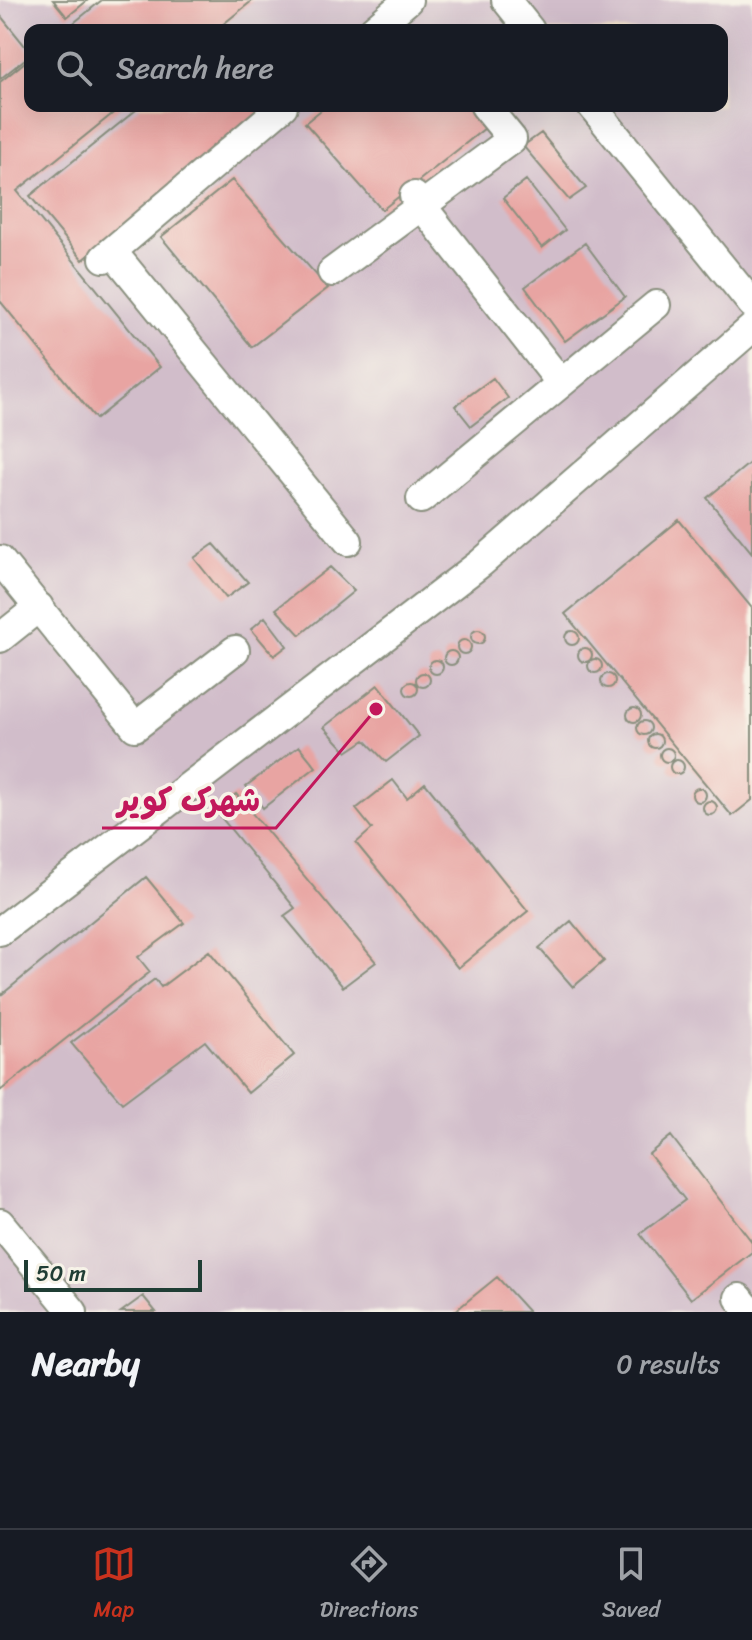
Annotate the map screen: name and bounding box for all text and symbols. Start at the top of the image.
search box [24,24,728,112]
text: Search here [116,41,274,95]
icon: search [52,46,96,90]
callout: شهرک کویر [102,772,276,828]
text: شهرک کویر [115,772,260,829]
text: 50 m [36,1254,86,1293]
scale bar [24,1256,202,1292]
text: Nearby [32,1334,140,1394]
text: 0 results [616,1341,720,1387]
tab: Map [92,1542,136,1629]
tab: Directions [320,1542,418,1629]
tab: Saved [602,1542,660,1629]

